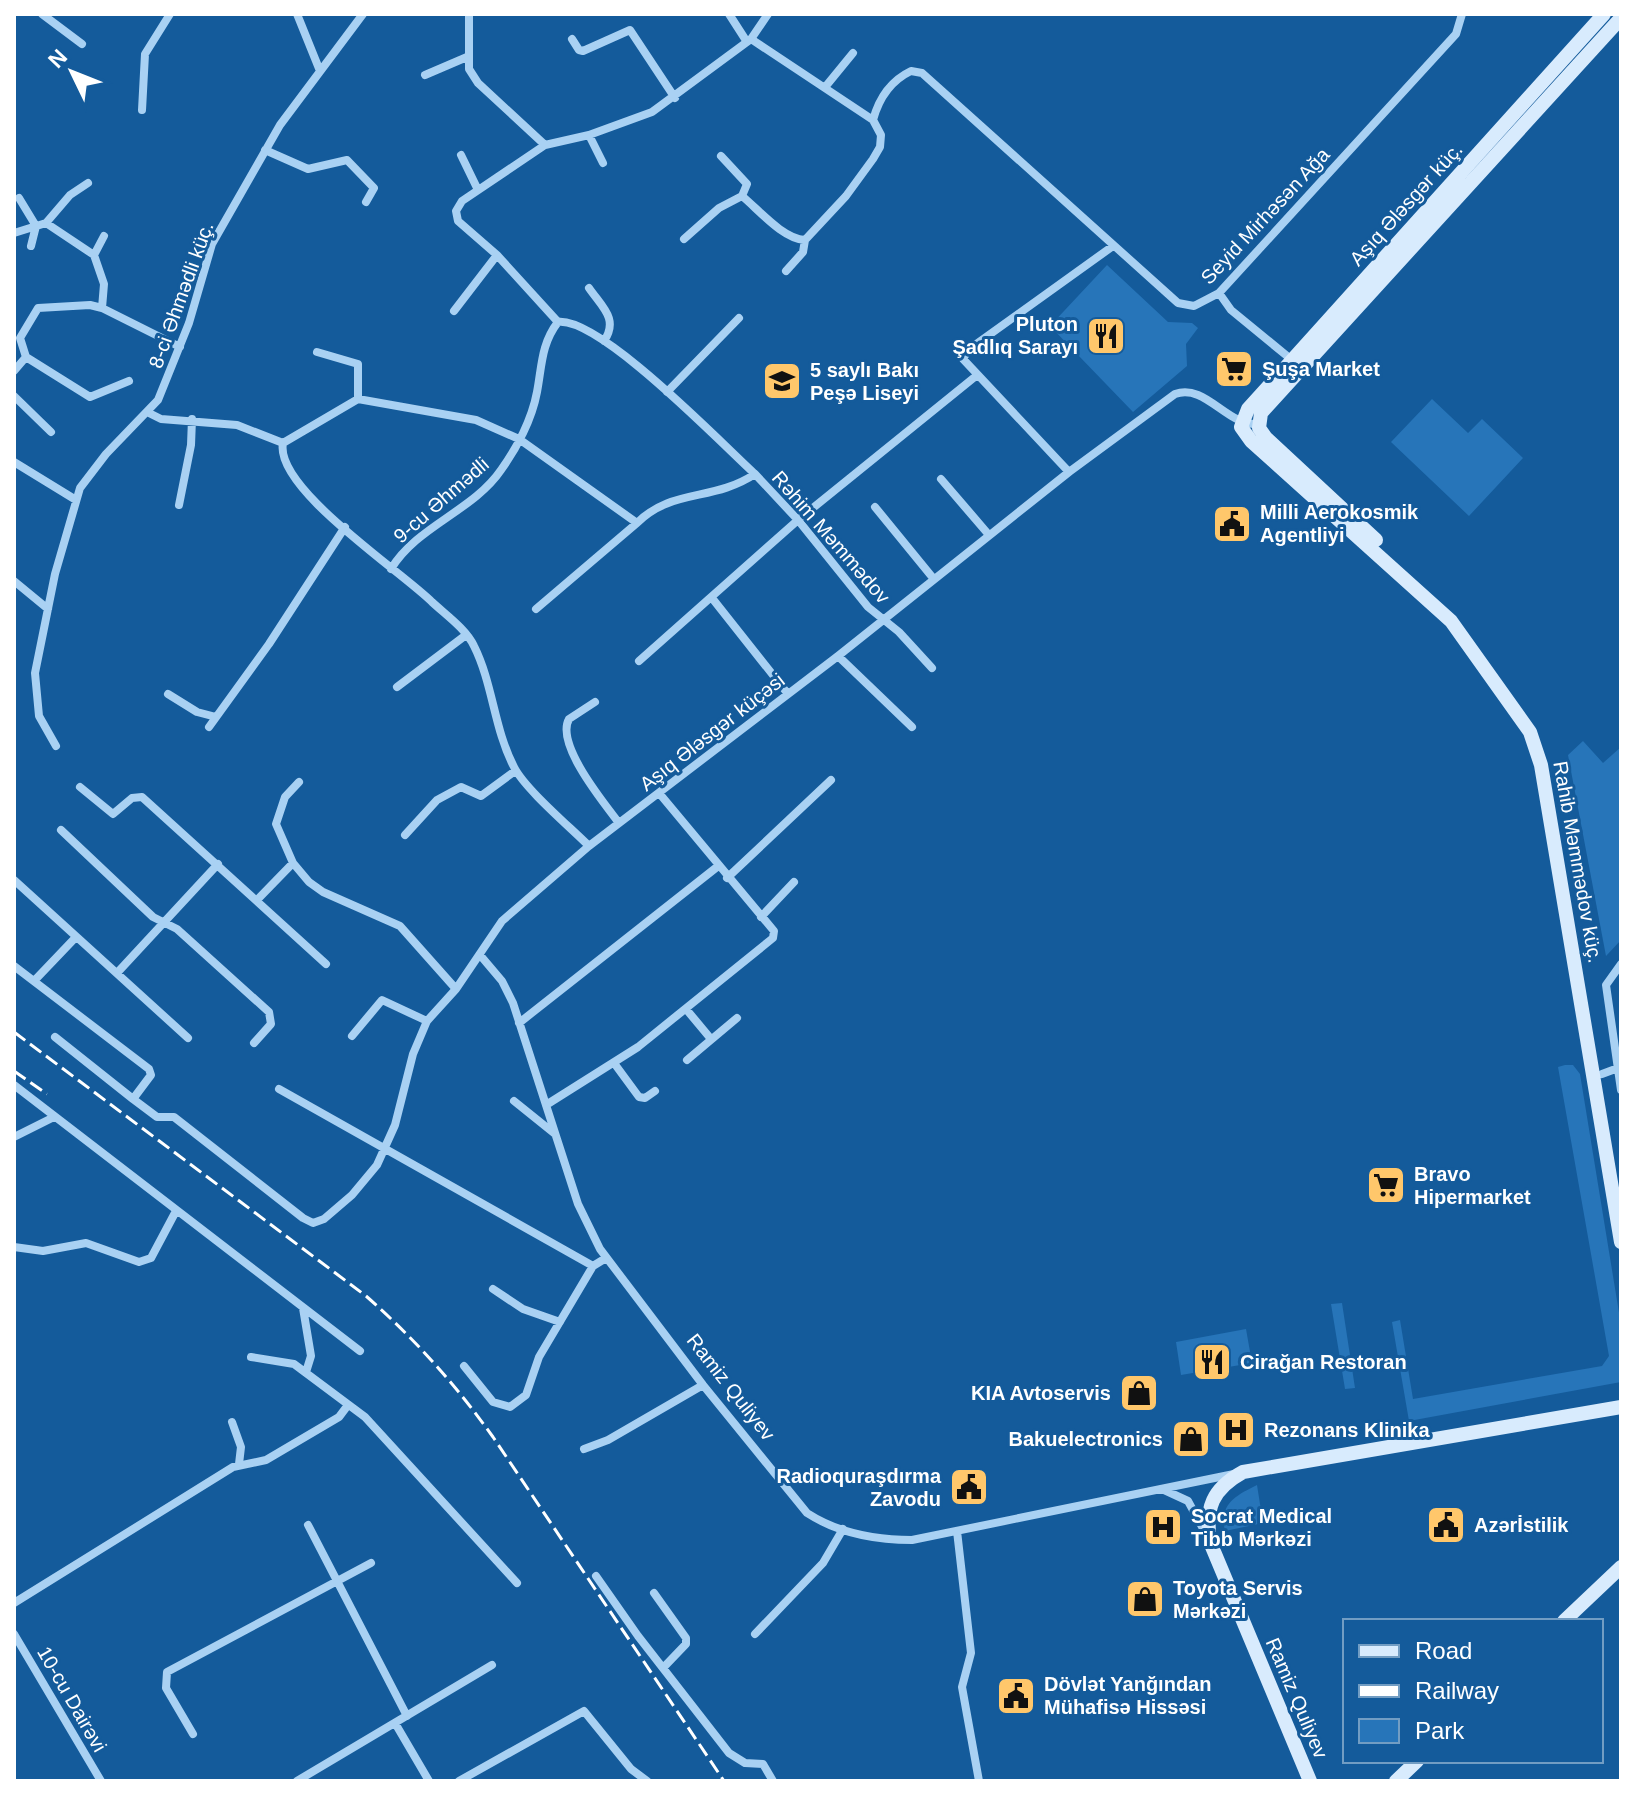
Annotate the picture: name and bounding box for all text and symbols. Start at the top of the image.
north arrow [32,32,112,112]
text: N [43,44,72,73]
street label: Aşıq Ələsgər küç. [1345,138,1467,270]
street label: Seyid Mirhəsən Ağa [1196,143,1334,289]
street label: 8-ci Əhmədli küç. [144,219,218,371]
place label: Pluton Şadlıq Sarayı [952,313,1078,358]
restaurant icon: Pluton Şadlıq Sarayı [1085,315,1127,357]
supermarket icon: Şuşa Market [1213,348,1255,390]
place label: Şuşa Market [1262,358,1380,380]
place label: 5 saylı Bakı Peşə Liseyi [810,359,919,404]
school or university icon: 5 saylı Bakı Peşə Liseyi [761,360,803,402]
street label: 9-cu Əhmədli [389,453,493,547]
street label: Rəhim Məmmədov [768,466,894,608]
place label: Milli Aerokosmik Agentliyi [1260,501,1419,546]
public building icon: Milli Aerokosmik Agentliyi [1211,503,1253,545]
street label: Aşıq Ələsgər küçəsi [635,669,789,795]
street label: Rahib Məmmədov küç. [1549,759,1607,965]
place label: Bravo Hipermarket [1414,1163,1531,1208]
supermarket icon: Bravo Hipermarket [1365,1164,1407,1206]
street label: Ramiz Quliyev [683,1329,779,1445]
restaurant icon: Cirağan Restoran [1191,1341,1233,1383]
place label: Cirağan Restoran [1240,1351,1407,1373]
shop icon: KIA Avtoservis [1118,1372,1160,1414]
place label: KIA Avtoservis [971,1382,1111,1404]
hospital icon: Rezonans Klinika [1215,1409,1257,1451]
shop icon: Bakuelectronics [1170,1418,1212,1460]
place label: Rezonans Klinika [1264,1419,1430,1441]
place label: Bakuelectronics [1008,1428,1163,1450]
place label: Radioquraşdırma Zavodu [777,1465,942,1510]
public building icon: Radioquraşdırma Zavodu [948,1466,990,1508]
public building icon: Azərİstilik [1425,1504,1467,1546]
place label: Socrat Medical Tibb Mərkəzi [1191,1505,1332,1550]
hospital icon: Socrat Medical Tibb Mərkəzi [1142,1506,1184,1548]
place label: Azərİstilik [1474,1514,1569,1536]
place label: Toyota Servis Mərkəzi [1173,1577,1303,1622]
shop icon: Toyota Servis Mərkəzi [1124,1578,1166,1620]
legend [1343,1619,1603,1763]
street label: Ramiz Quliyev [1262,1634,1332,1762]
text: Road [1415,1637,1472,1664]
street label: 10-cu Dairəvi [33,1642,111,1756]
place label: Dövlət Yanğından Mühafisə Hissəsi [1044,1673,1211,1718]
public building icon: Dövlət Yanğından Mühafisə Hissəsi [995,1675,1037,1717]
text: Railway [1415,1677,1499,1704]
text: Park [1415,1717,1465,1744]

